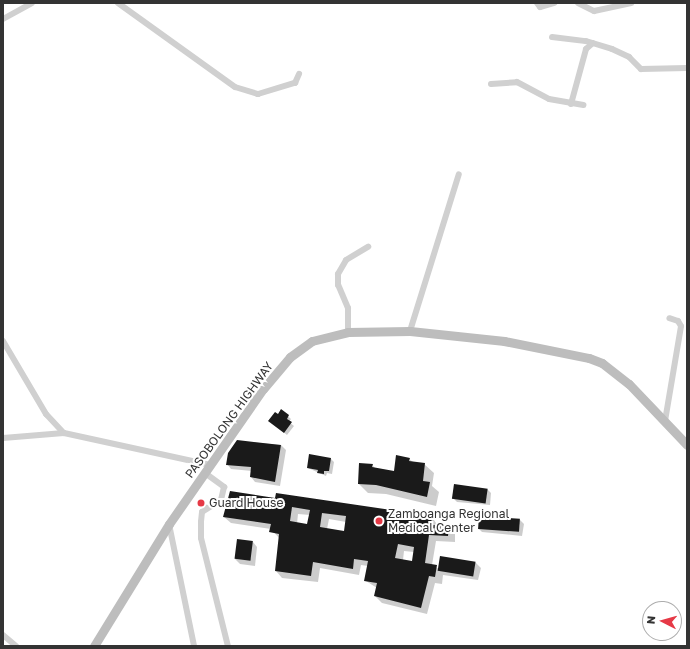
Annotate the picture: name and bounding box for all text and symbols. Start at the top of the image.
street label: PASOBOLONG HIGHWAY [182,359,276,481]
place label: Guard House [209,496,283,510]
marker: Guard House [196,498,206,508]
place label: Zamboanga Regional Medical Center [388,507,509,535]
marker: Zamboanga Regional Medical Center [373,515,385,527]
north arrow [642,601,682,641]
text: N [644,615,657,625]

